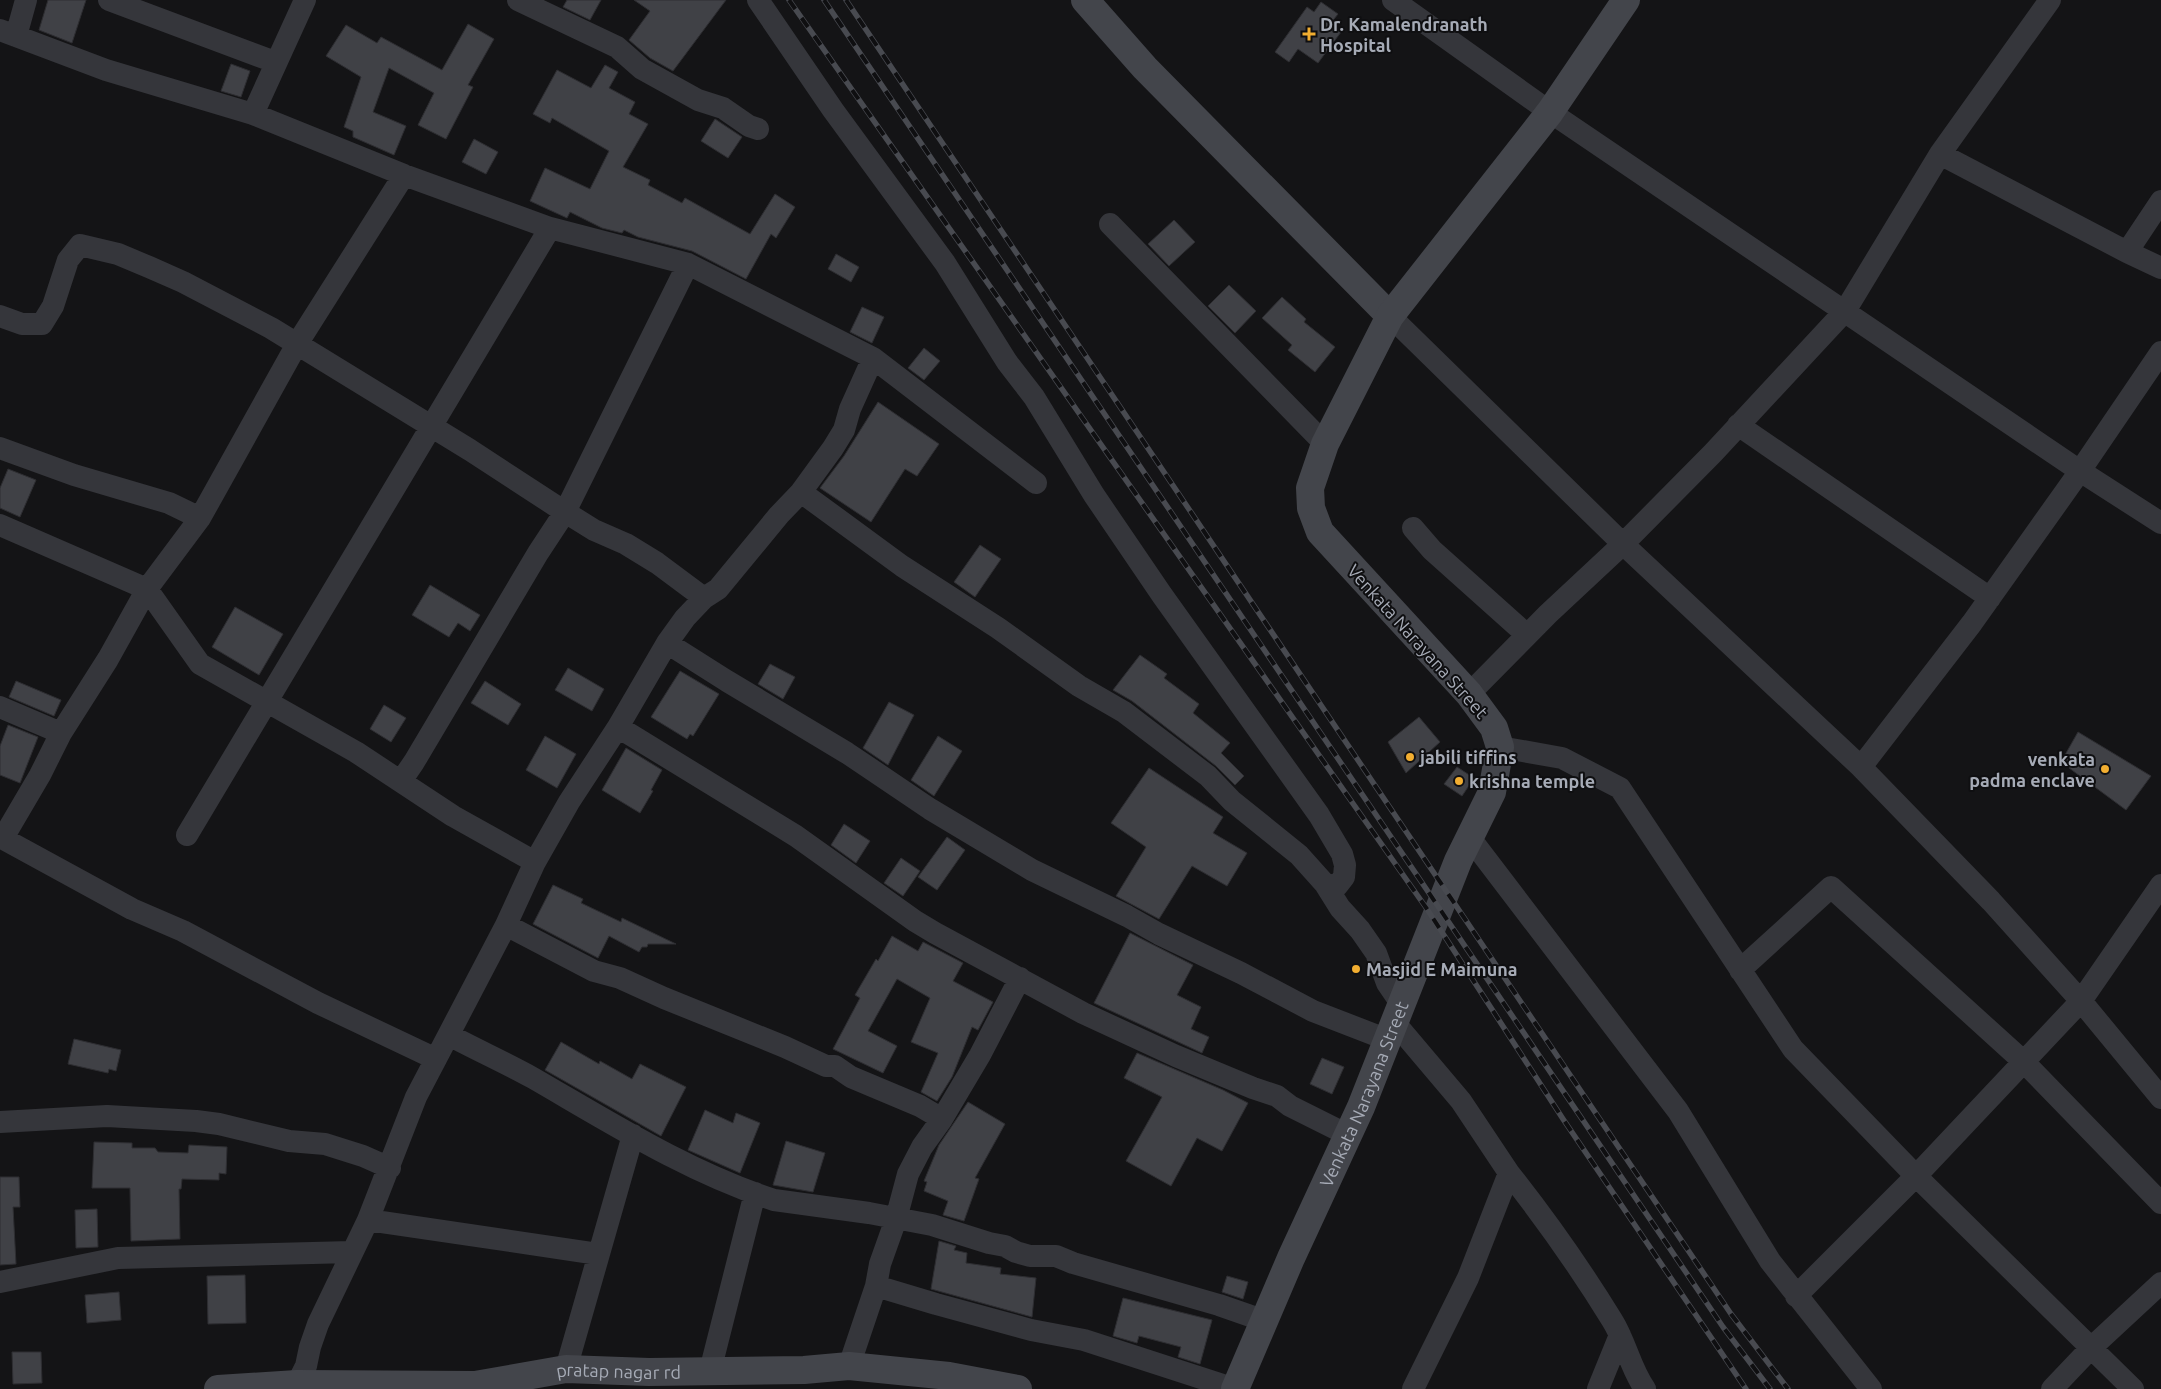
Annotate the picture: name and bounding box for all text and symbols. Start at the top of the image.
place label: Dr. Kamalendranath Hospital [1320,14,1488,55]
marker: Dr. Kamalendranath Hospital [1302,27,1316,41]
street label: Venkata Narayana Street [1344,560,1492,722]
place label: jabili tiffins [1418,747,1517,767]
place label: venkata padma enclave [1969,749,2095,790]
marker: jabili tiffins [1404,751,1416,763]
marker: venkata padma enclave [2099,763,2111,775]
place label: krishna temple [1469,771,1595,791]
marker: krishna temple [1453,775,1465,787]
place label: Masjid E Maimuna [1366,959,1517,979]
marker: Masjid E Maimuna [1350,963,1362,975]
street label: Venkata Narayana Street [1315,998,1412,1190]
street label: pratap nagar rd [554,1359,681,1382]

